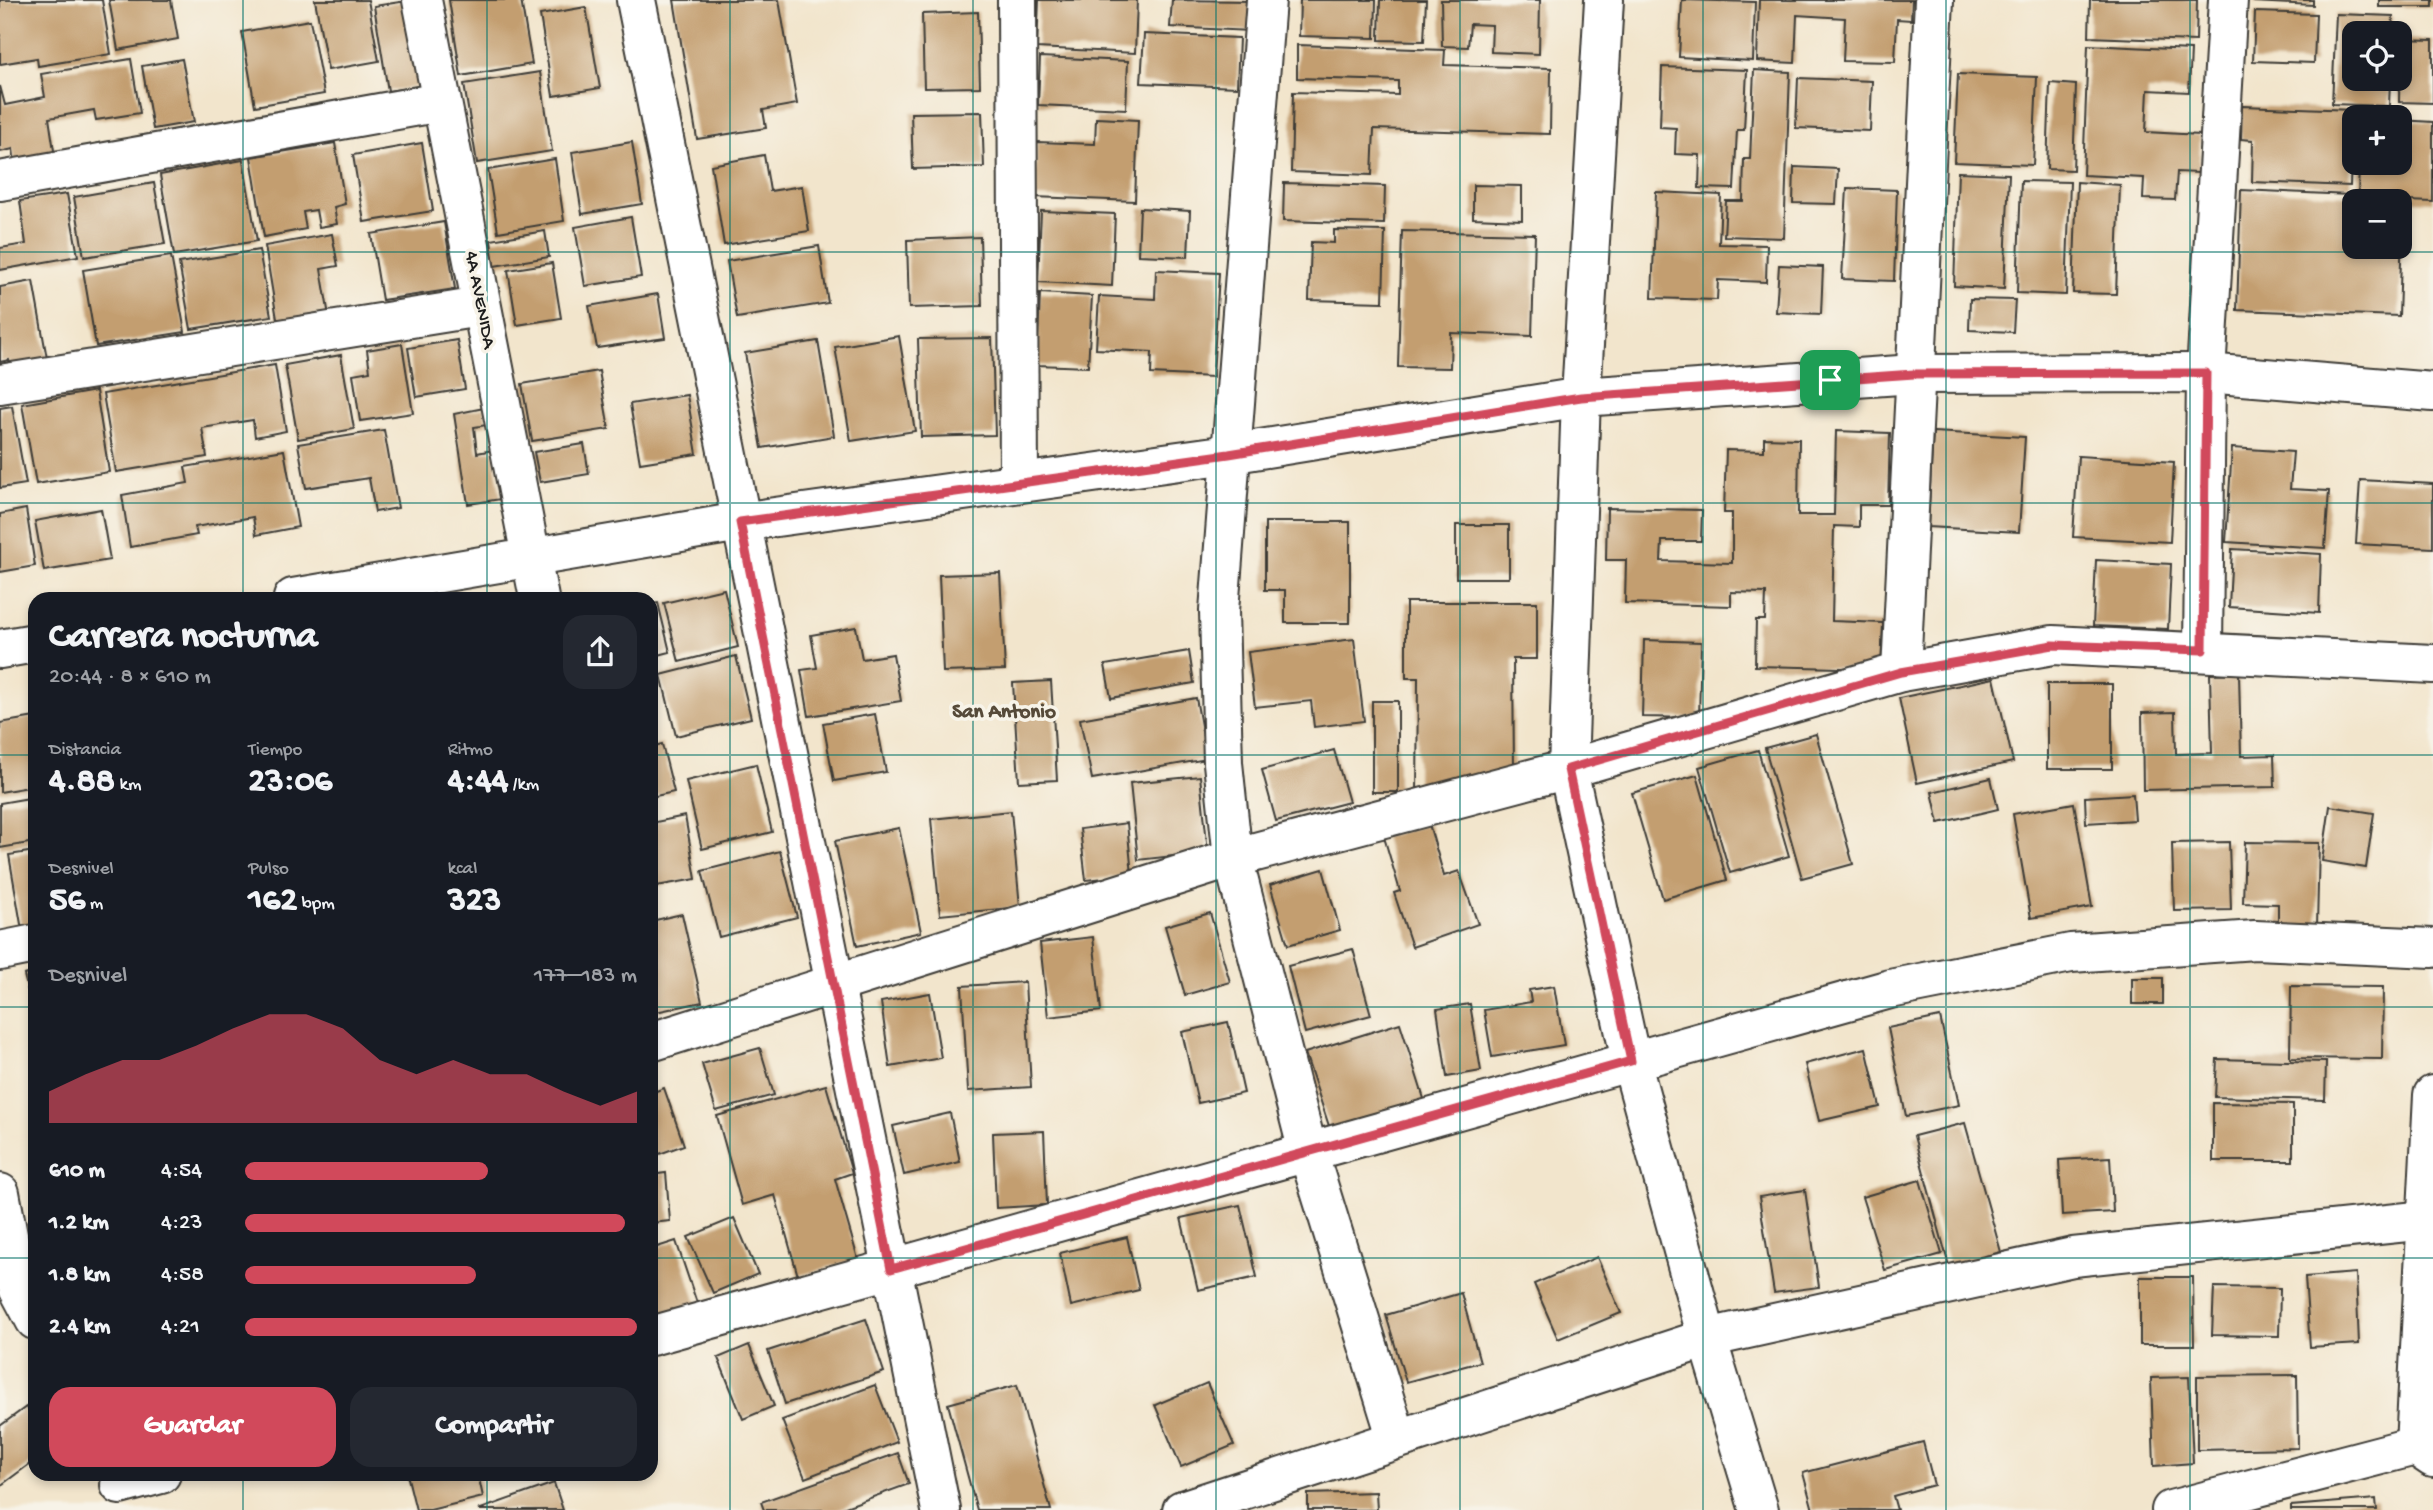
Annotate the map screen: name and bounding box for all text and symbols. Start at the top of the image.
map controls [2342,21,2412,259]
button: locate [2342,21,2412,91]
button: + [2342,105,2412,175]
button: − [2342,189,2412,259]
street label: 4A AVENIDA [458,249,500,352]
pin [1800,350,1860,410]
icon: arrive [1811,361,1849,399]
button: share [563,615,637,689]
text: Carrera nocturna [49,616,317,660]
text: 20:44 · 8 × 610 m [49,664,211,691]
district label: San Antonio [952,701,1056,726]
text: Distancia [49,739,121,762]
text: Tiempo [248,739,302,762]
text: Ritmo [448,739,493,762]
text: 4.88 [49,762,115,803]
text: 23:06 [248,762,332,803]
text: 4:44 [448,762,508,803]
text: km [115,774,141,797]
text: /km [508,774,539,797]
text: Desnivel [49,858,114,881]
text: Pulso [248,858,289,881]
text: kcal [448,858,477,881]
text: 56 [49,881,85,922]
text: 162 [248,881,297,922]
text: 323 [448,881,501,922]
text: m [85,893,103,916]
text: bpm [297,893,335,916]
text: Desnivel [49,963,127,990]
text: 177–183 m [534,963,637,990]
text: 610 m [49,1158,105,1185]
text: 4:54 [161,1158,202,1185]
text: 1.2 km [49,1210,109,1237]
text: 4:23 [161,1210,202,1237]
text: 1.8 km [49,1262,110,1289]
text: 4:58 [161,1262,204,1289]
text: 2.4 km [49,1314,110,1341]
text: 4:21 [161,1314,200,1341]
button: Guardar [49,1387,336,1467]
button: Compartir [350,1387,637,1467]

